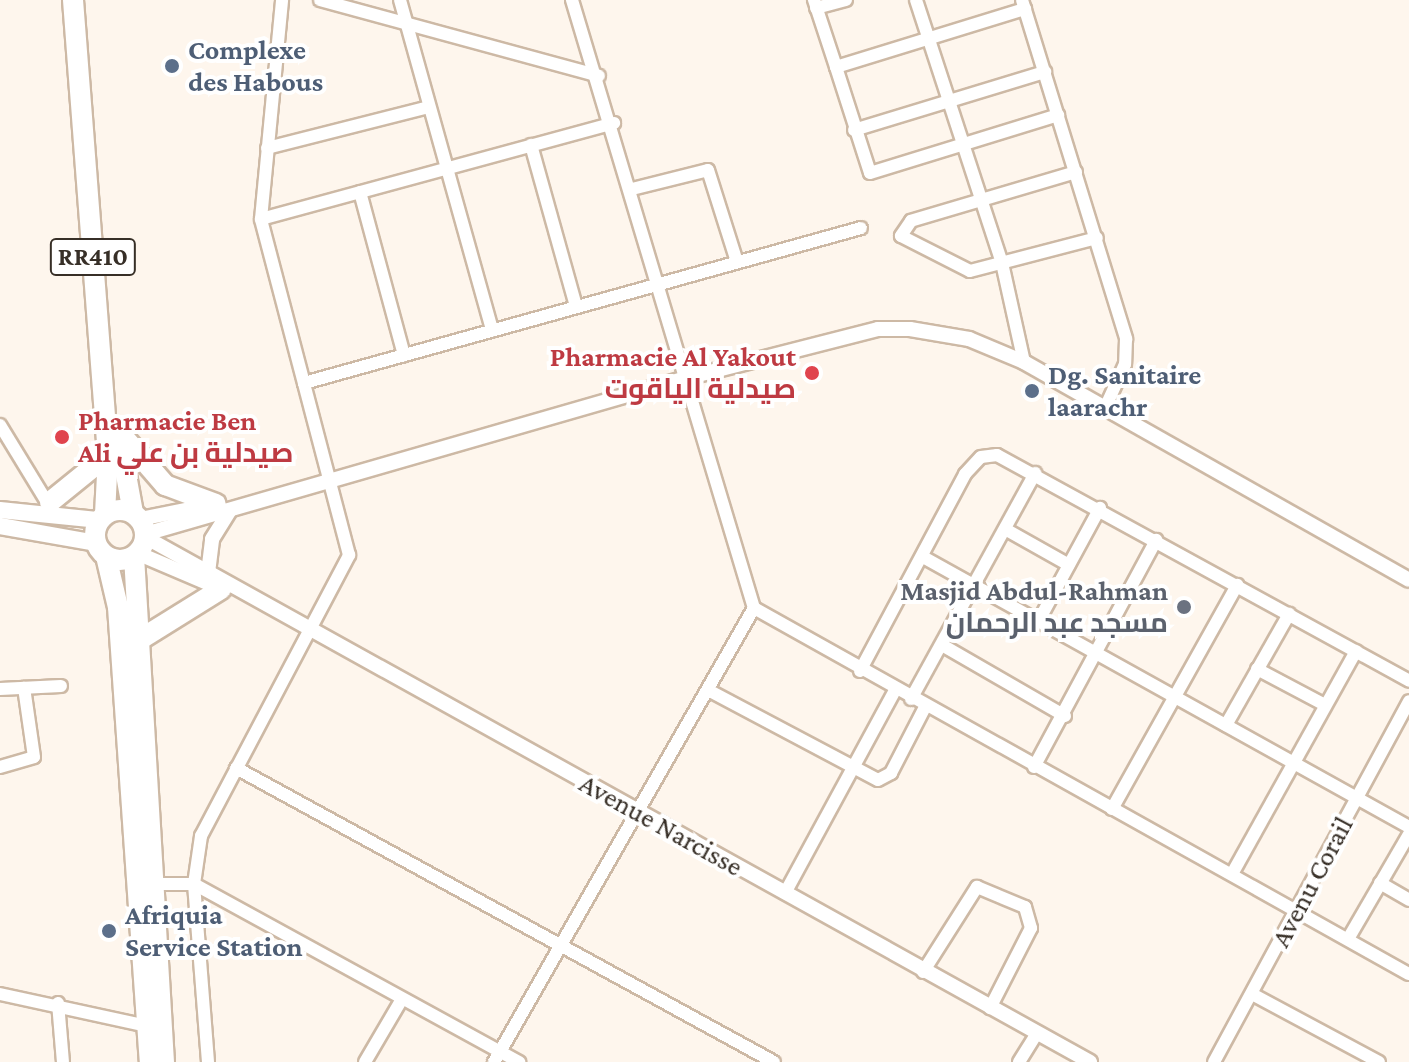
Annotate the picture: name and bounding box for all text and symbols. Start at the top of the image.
place label: Complexe des Habous [188,33,323,99]
marker: Complexe des Habous [163,57,181,75]
road number: RR410 [49,235,137,279]
place label: Pharmacie Al Yakout صيدلية الياقوت [550,340,796,406]
place label: Dg. Sanitaire laarachr [1048,358,1201,424]
marker: Pharmacie Al Yakout صيدلية الياقوت [803,364,821,382]
marker: Dg. Sanitaire laarachr [1023,382,1041,400]
place label: Pharmacie Ben Ali صيدلية بن علي [78,404,293,470]
marker: Pharmacie Ben Ali صيدلية بن علي [53,428,71,446]
place label: Masjid Abdul-Rahman مسجد عبد الرحمان [900,574,1168,640]
marker: Masjid Abdul-Rahman مسجد عبد الرحمان [1175,598,1193,616]
street label: Avenue Narcisse [573,766,749,884]
street label: Avenu Corail [1264,811,1360,953]
place label: Afriquia Service Station [125,898,303,964]
marker: Afriquia Service Station [100,922,118,940]

